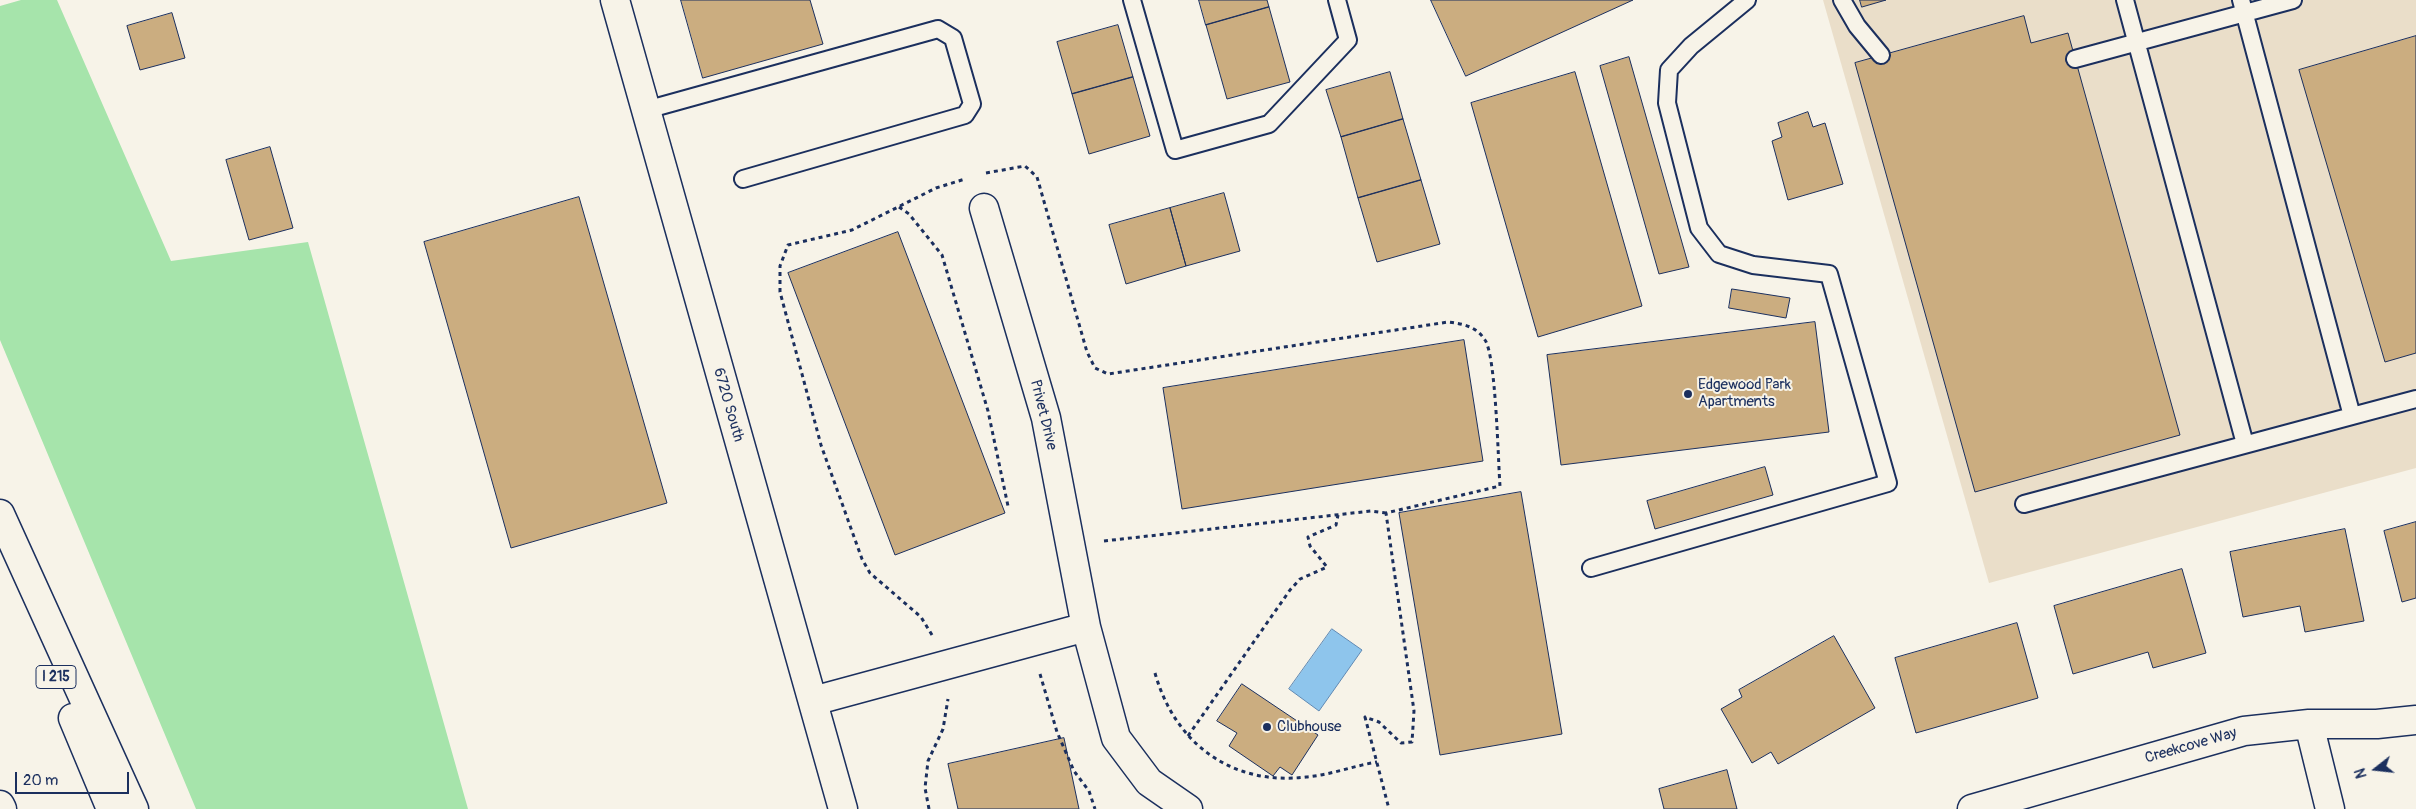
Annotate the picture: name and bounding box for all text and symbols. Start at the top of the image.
street label: 6720 South [709,366,747,444]
place label: Edgewood Park Apartments [1698,376,1791,411]
street label: Privet Drive [1026,378,1060,452]
marker: Edgewood Park Apartments [1682,388,1694,400]
road number: I 215 [36,666,76,689]
place label: Clubhouse [1277,718,1341,736]
marker: Clubhouse [1261,721,1273,733]
street label: Creekcove Way [2143,724,2239,768]
north arrow [2351,744,2401,794]
scale bar [18,762,131,794]
text: N [2352,766,2371,780]
text: 20 m [23,771,58,790]

